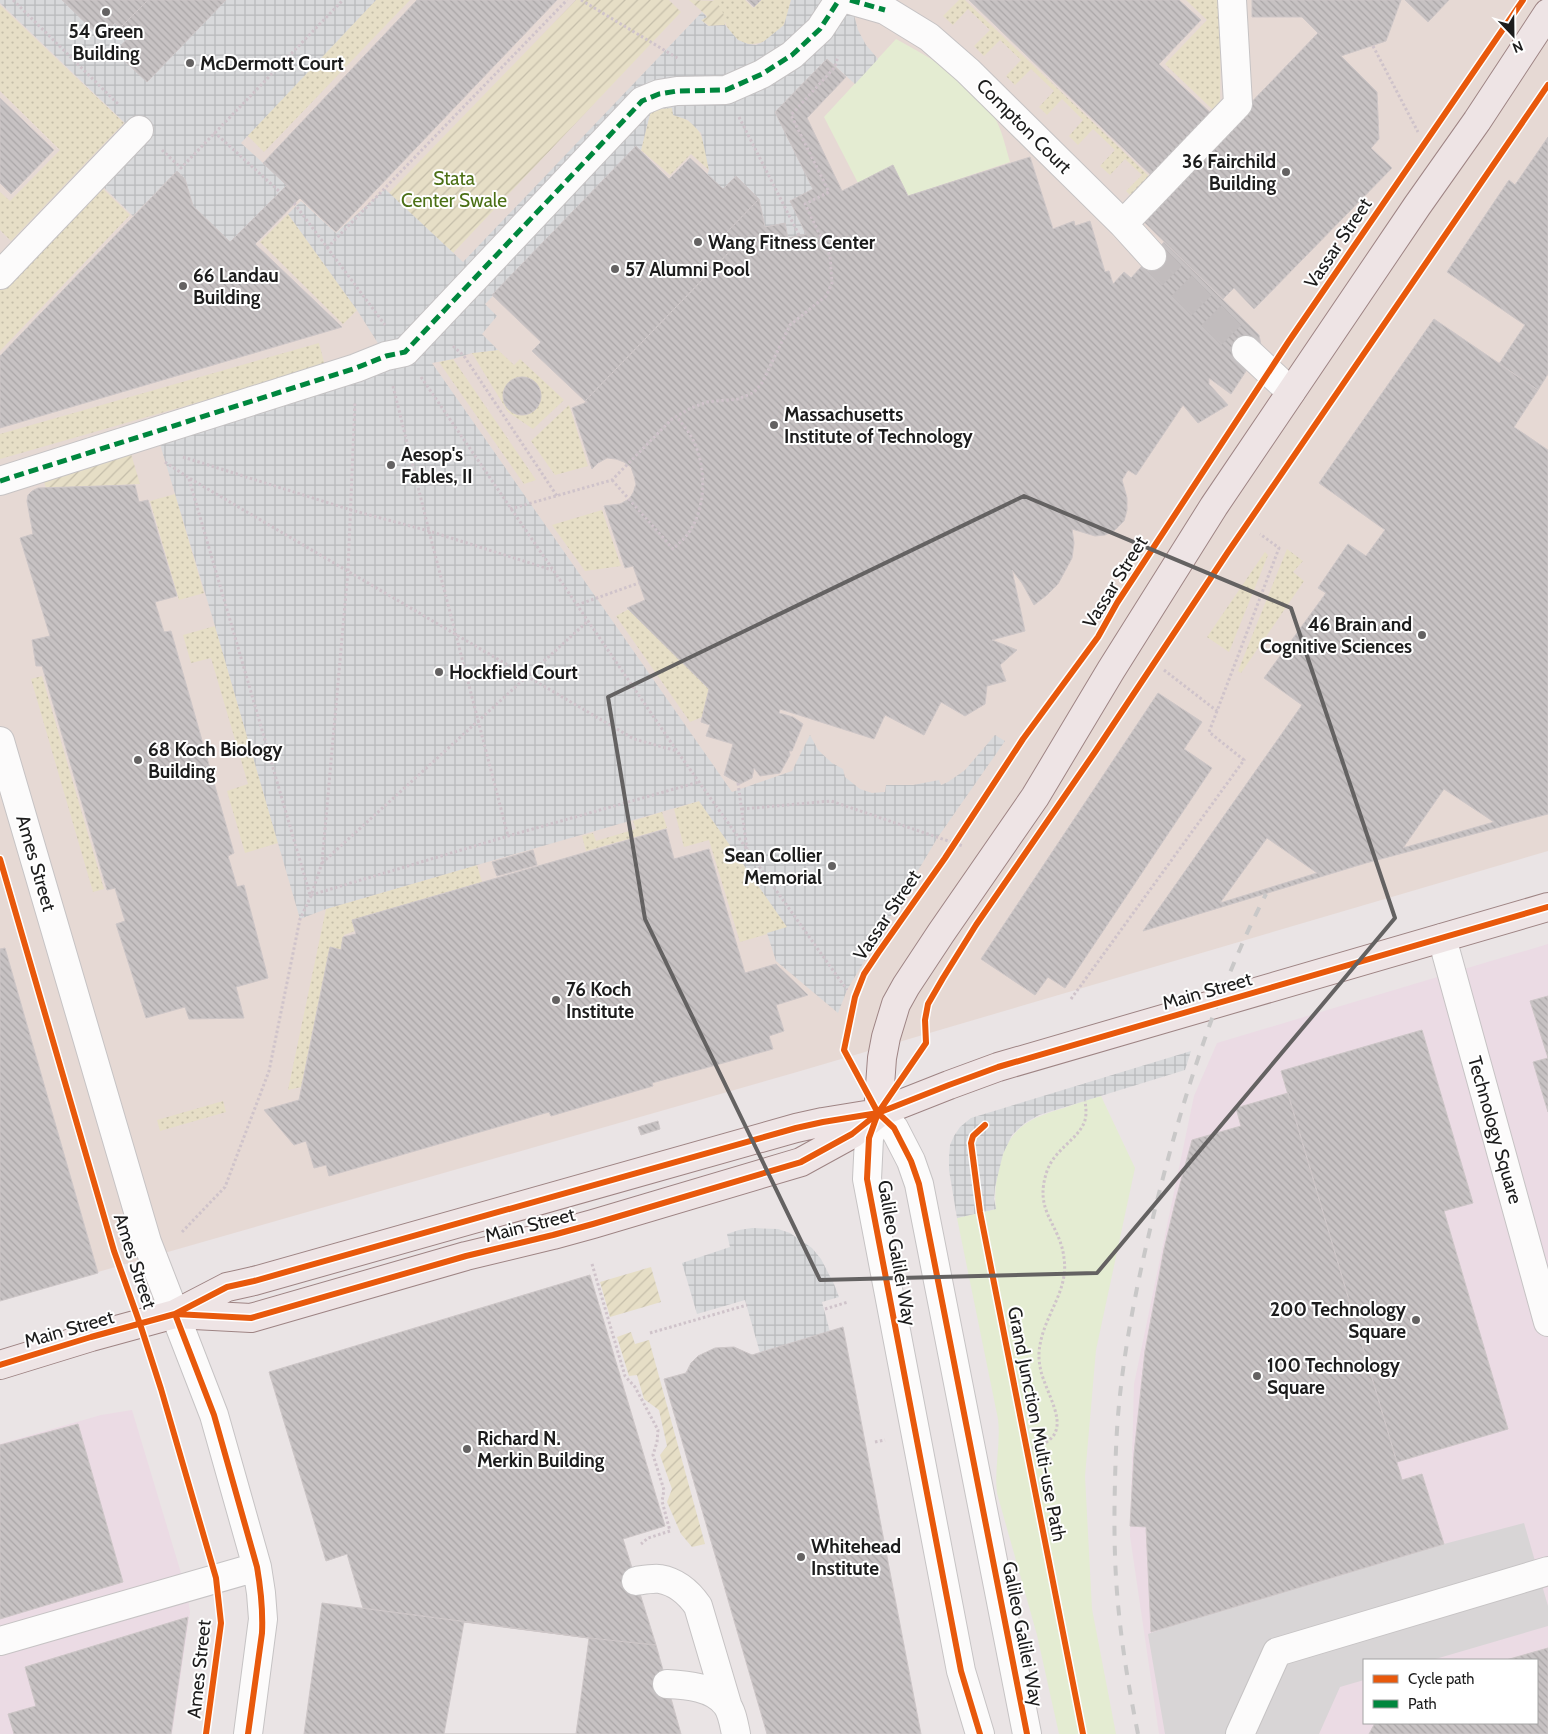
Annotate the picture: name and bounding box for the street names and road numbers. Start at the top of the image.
street label: Compton Court [972,74,1077,179]
street label: Vassar Street [1299,193,1377,293]
street label: Vassar Street [1078,531,1153,632]
street label: Ames Street [11,812,61,914]
street label: Vassar Street [848,865,926,965]
street label: Main Street [1160,967,1255,1015]
street label: Technology Square [1463,1053,1527,1207]
street label: Galileo Galilei Way [873,1178,921,1328]
street label: Main Street [482,1203,578,1247]
street label: Ames Street [109,1210,161,1312]
street label: Main Street [22,1305,117,1353]
street label: Grand Junction Multi-use Path [1003,1305,1071,1543]
street label: Galileo Galilei Way [998,1559,1048,1709]
street label: Ames Street [182,1618,216,1719]

